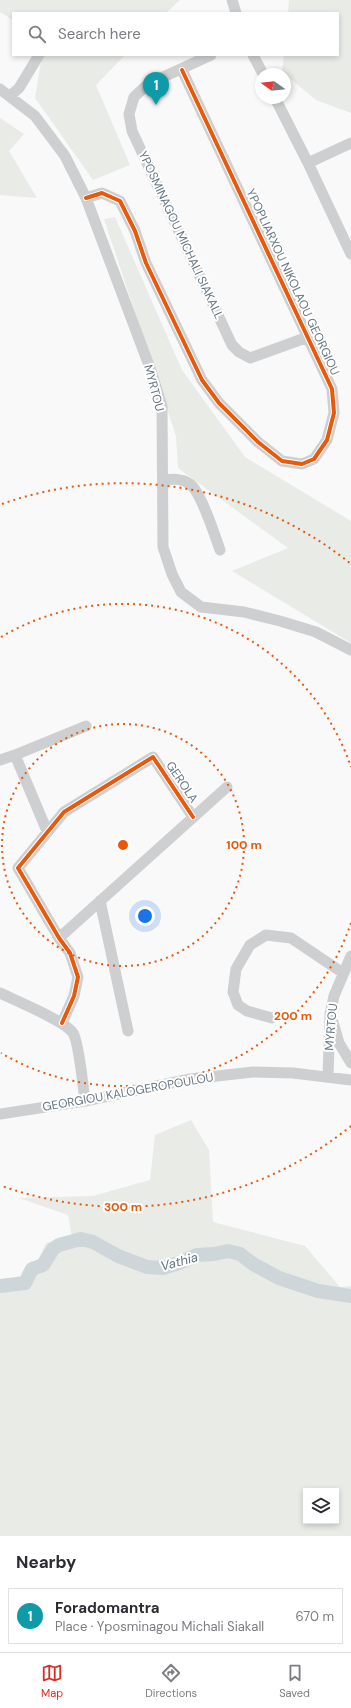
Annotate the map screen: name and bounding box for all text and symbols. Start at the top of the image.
search box [12,12,339,56]
icon: search [26,23,48,45]
text: Search here [58,24,141,44]
north arrow [255,68,291,104]
pin: 1 [143,72,169,105]
street label: YPOSMINAGOU MICHALI SIAKALL [135,148,227,322]
street label: YPOPLIARXOU NIKOLAOU GEORGIOU [243,186,343,378]
street label: MYRTOU [140,363,168,413]
street label: GEROLA [162,758,202,806]
text: 100 m [226,837,262,853]
centre of rings [116,838,130,852]
your location [135,906,155,926]
street label: MYRTOU [321,1002,341,1051]
text: 200 m [274,1008,312,1024]
street label: GEORGIOU KALOGEROPOULOU [41,1069,215,1115]
text: 300 m [104,1199,142,1215]
water label: Vathia [159,1248,200,1275]
map controls [303,1488,339,1524]
button: layers [303,1488,339,1524]
text: Nearby [16,1551,76,1573]
text: Foradomantra [55,1598,160,1618]
text: 1 [28,1608,32,1625]
text: 670 m [295,1608,334,1625]
text: Place · Yposminagou Michali Siakall [55,1618,264,1635]
tab: Map [41,1662,63,1700]
tab: Directions [145,1662,197,1700]
tab: Saved [279,1662,310,1700]

